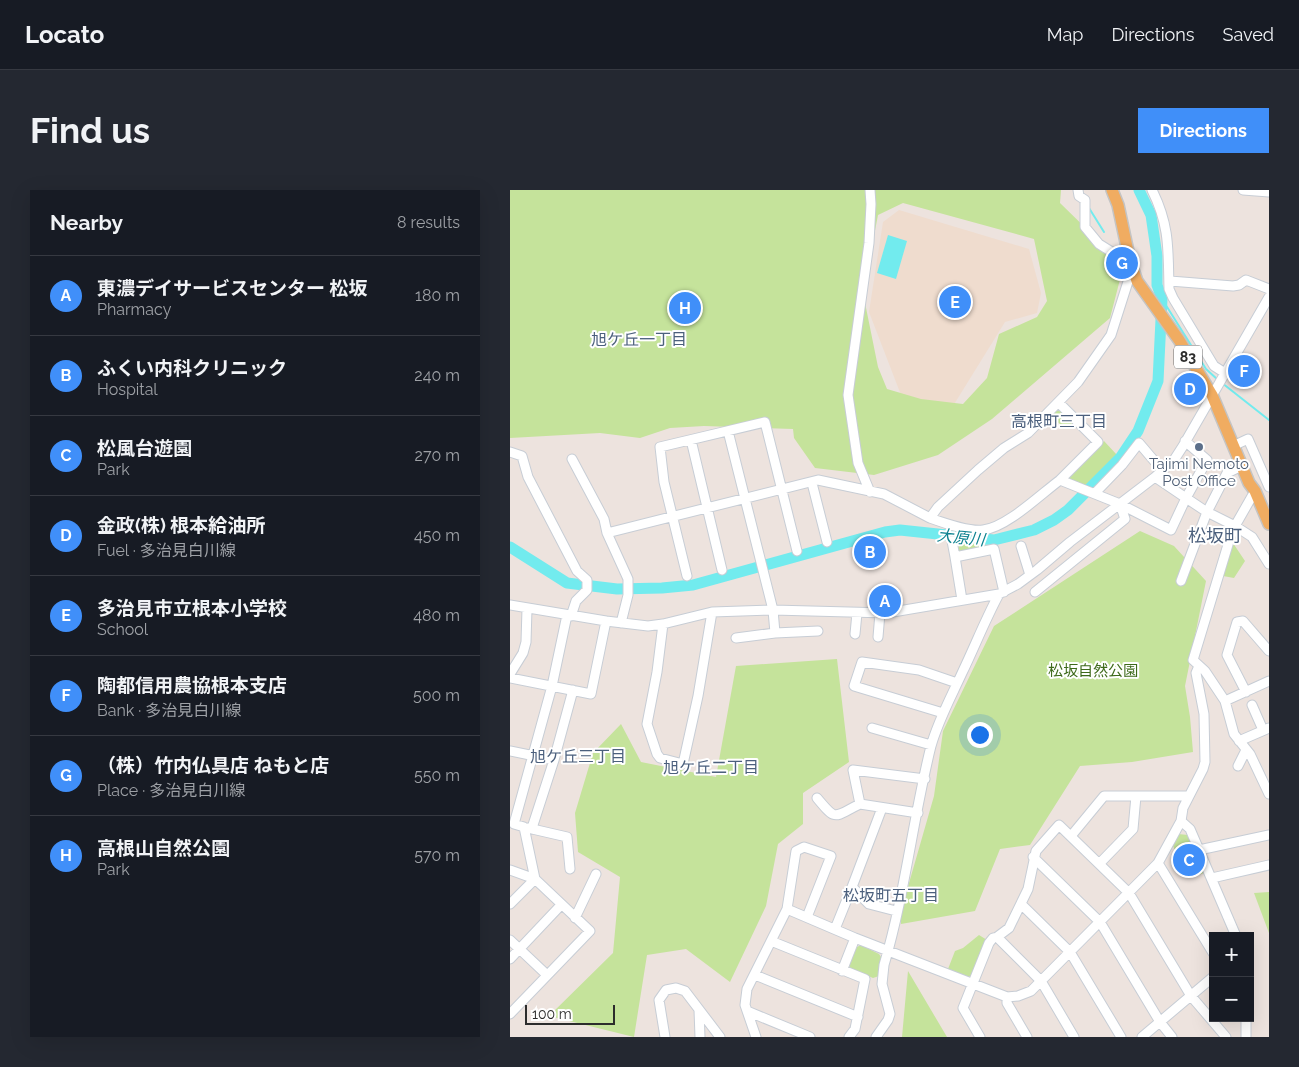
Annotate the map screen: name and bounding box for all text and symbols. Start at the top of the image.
text: Locato [25,20,104,49]
text: Map [1047,24,1083,45]
text: Directions [1111,24,1195,45]
text: Saved [1223,24,1274,45]
button: Directions [1138,108,1269,153]
text: Find us [30,110,150,151]
text: Nearby [50,210,123,235]
text: 8 results [397,213,460,232]
pin: G [1106,244,1138,282]
text: 東濃デイサービスセンター 松坂 [97,277,368,299]
pin: E [939,283,971,321]
text: A [61,286,71,305]
text: 180 m [415,286,460,305]
pin: H [669,289,701,327]
text: Pharmacy [97,300,171,319]
district label: 旭ケ丘一丁目 [591,330,687,349]
road number: 83 [1174,346,1202,368]
pin: F [1228,352,1260,390]
text: ふくい内科クリニック [97,357,287,379]
text: B [61,366,71,385]
text: 240 m [414,366,460,385]
pin: D [1174,370,1206,408]
text: Hospital [97,380,158,399]
district label: 高根町三丁目 [1011,412,1107,431]
text: 松風台遊園 [97,437,192,459]
marker: Tajimi Nemoto Post Office [1193,441,1205,453]
text: C [61,446,71,465]
text: 270 m [415,446,460,465]
place label: Tajimi Nemoto Post Office [1149,455,1249,490]
text: Park [97,460,130,479]
text: 金政(株) 根本給油所 [97,514,265,536]
district label: 松坂町 [1188,525,1242,546]
text: D [60,526,72,545]
text: 450 m [414,526,460,545]
water label: 大原川 [936,526,988,550]
pin: B [854,533,886,571]
text: Fuel · 多治見白川線 [97,541,236,560]
pin: A [869,582,901,620]
text: 多治見市立根本小学校 [97,597,287,619]
text: E [61,606,71,625]
text: 480 m [413,606,460,625]
text: School [97,620,148,639]
park label: 松坂自然公園 [1048,662,1138,680]
text: 陶都信用農協根本支店 [97,674,287,696]
text: F [61,686,71,705]
text: 500 m [413,686,460,705]
text: Bank · 多治見白川線 [97,701,241,720]
your location [967,722,993,748]
district label: 旭ケ丘三丁目 [530,747,626,766]
text: （株）竹内仏具店 ねもと店 [97,754,329,776]
district label: 旭ケ丘二丁目 [663,758,759,777]
text: G [60,766,72,785]
text: 550 m [414,766,460,785]
text: Place · 多治見白川線 [97,781,245,800]
text: 高根山自然公園 [97,837,230,859]
pin: C [1173,841,1205,879]
text: H [60,846,72,865]
text: 570 m [414,846,460,865]
text: Park [97,860,130,879]
district label: 松坂町五丁目 [843,886,939,905]
map controls [1209,932,1254,1022]
button: + [1209,932,1254,977]
button: − [1209,977,1254,1022]
scale bar [525,1002,615,1025]
text: 100 m [532,1006,572,1022]

